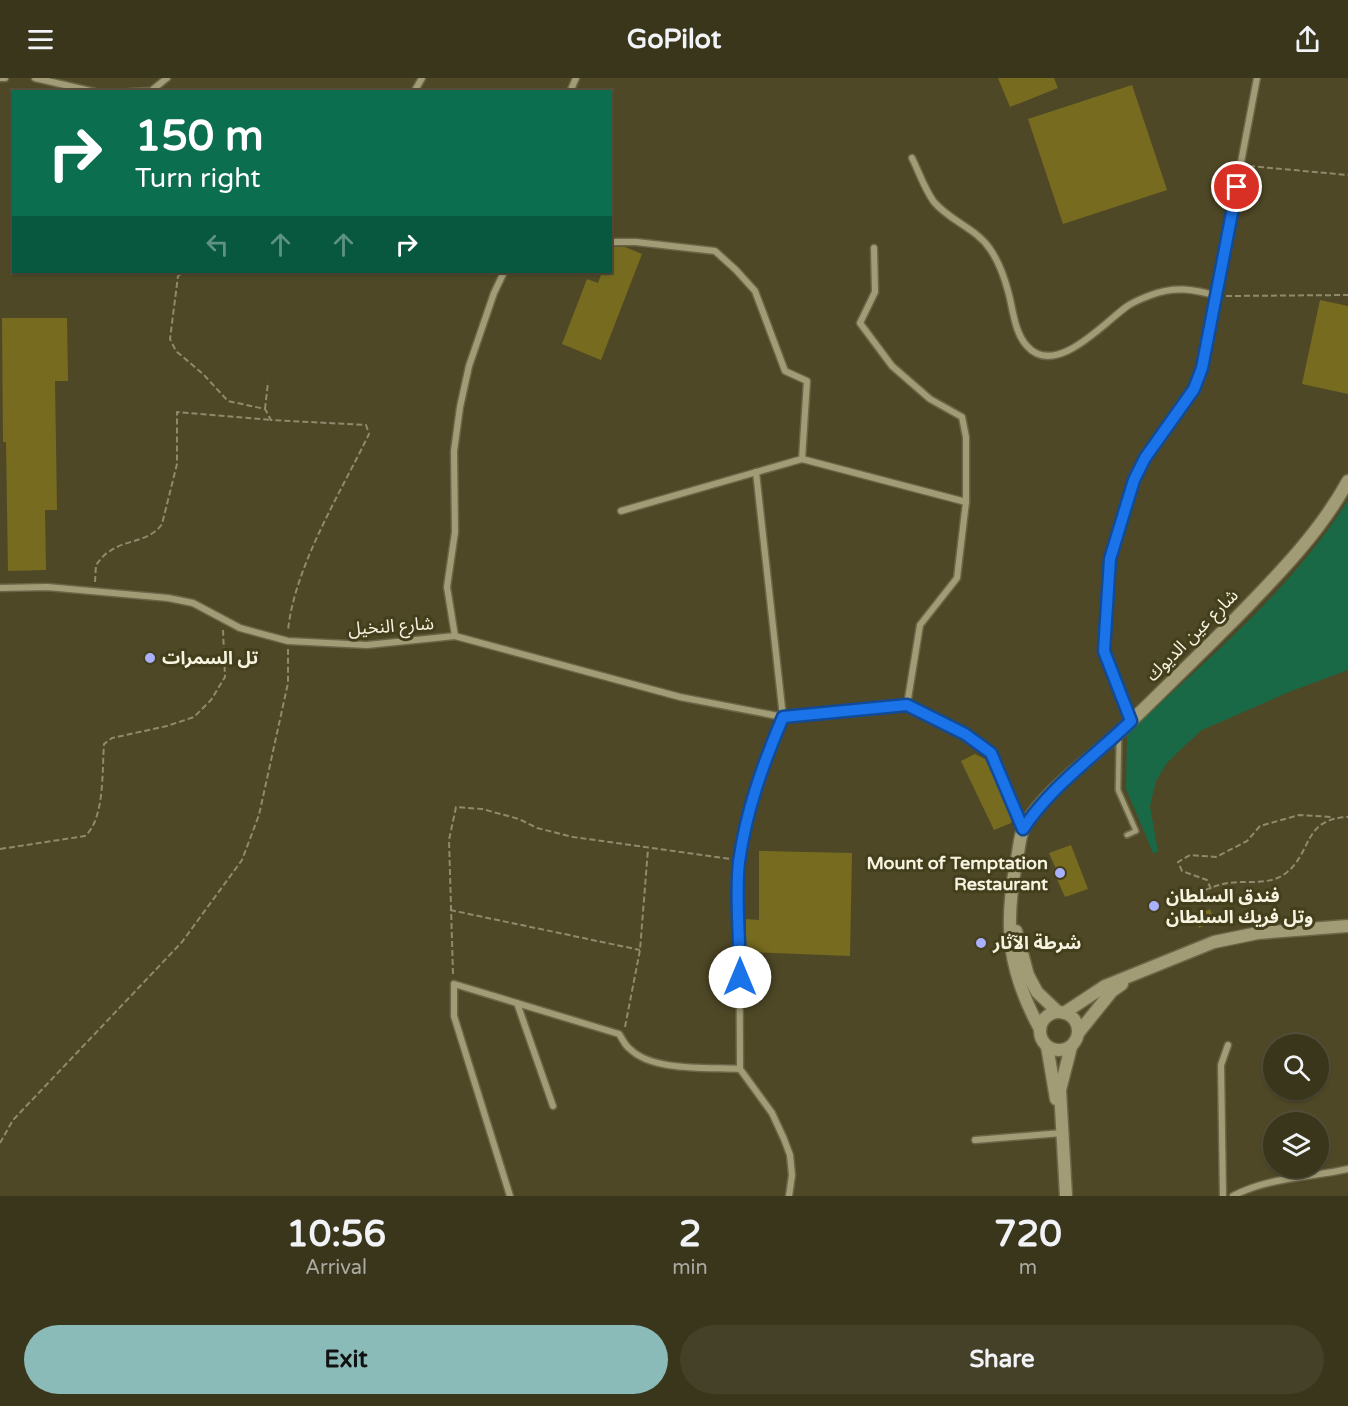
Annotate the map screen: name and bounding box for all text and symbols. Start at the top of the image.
icon: menu [24,23,57,56]
text: GoPilot [627,23,721,56]
icon: share [1291,23,1324,56]
text: 150 m [135,111,264,162]
icon: right [36,114,114,192]
pin [1211,161,1262,212]
text: Turn right [135,162,261,195]
icon: arrive [1220,170,1253,203]
icon: left [201,228,234,261]
icon: ahead [264,228,297,261]
icon: ahead [327,228,360,261]
icon: right [390,228,423,261]
street label: شارع عين الديوك [1141,584,1245,688]
street label: شارع النخيل [347,612,435,643]
place label: تل السمرات [162,647,259,669]
marker: تل السمرات [143,651,157,665]
place label: Mount of Temptation Restaurant [866,852,1048,895]
marker: Mount of Temptation Restaurant [1053,866,1067,880]
place label: فندق السلطان وتل فريك السلطان [1166,885,1313,928]
marker: فندق السلطان وتل فريك السلطان [1147,899,1161,913]
place label: شرطة الآثار [992,932,1081,954]
marker: شرطة الآثار [974,936,988,950]
position arrow [708,945,772,1009]
map controls [1263,1034,1329,1178]
button: search [1263,1034,1329,1100]
button: layers [1263,1112,1329,1178]
text: 10:56 [286,1213,386,1256]
text: 2 [679,1213,701,1256]
text: 720 [994,1213,1062,1256]
text: Arrival [305,1256,367,1280]
text: min [672,1256,708,1280]
text: m [1019,1256,1037,1280]
button: Exit [24,1325,668,1394]
button: Share [680,1325,1324,1394]

